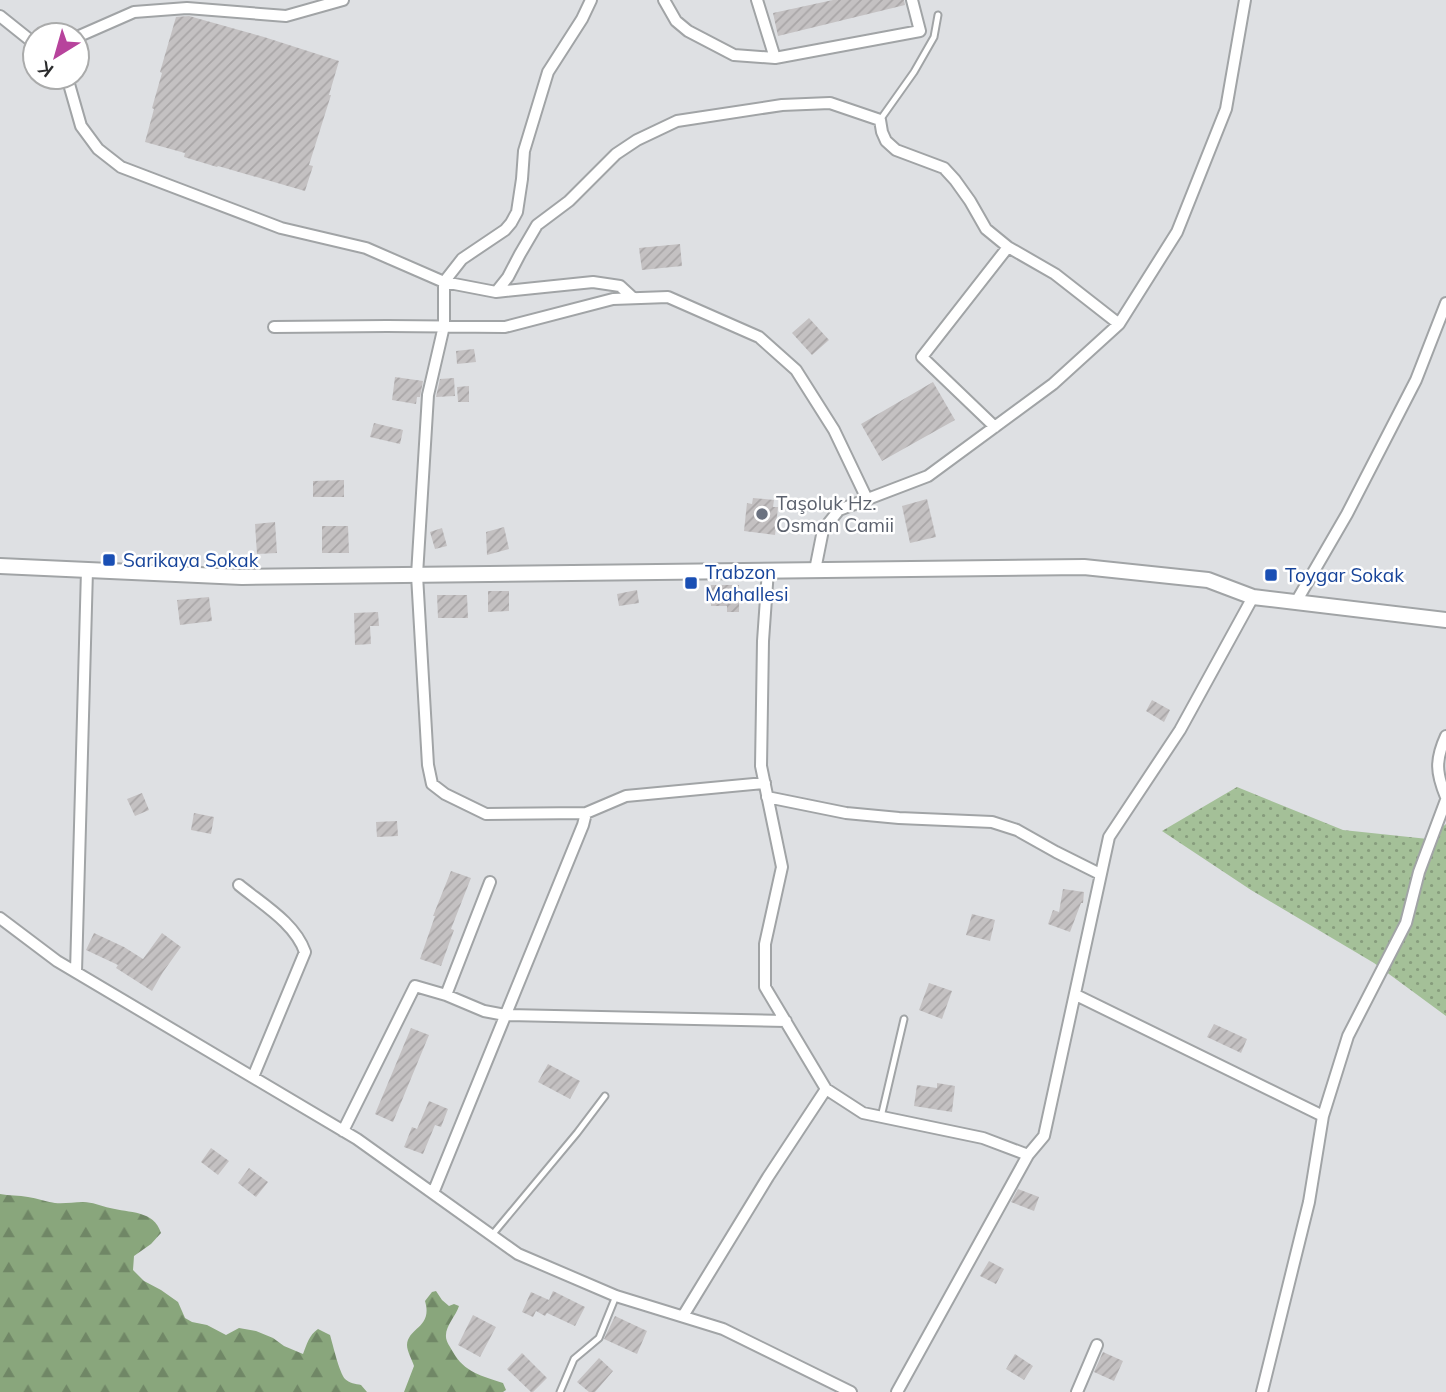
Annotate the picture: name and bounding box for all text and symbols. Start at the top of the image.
north arrow [21,21,91,91]
text: K [32,55,58,83]
place label: Taşoluk Hz. Osman Camii [776,491,894,537]
marker: Taşoluk Hz. Osman Camii [754,506,770,522]
place label: Sarikaya Sokak [123,548,259,572]
marker: Sarikaya Sokak [101,552,117,568]
place label: Trabzon Mahallesi [705,560,789,606]
place label: Toygar Sokak [1285,563,1404,587]
marker: Toygar Sokak [1263,567,1279,583]
marker: Trabzon Mahallesi [683,575,699,591]

